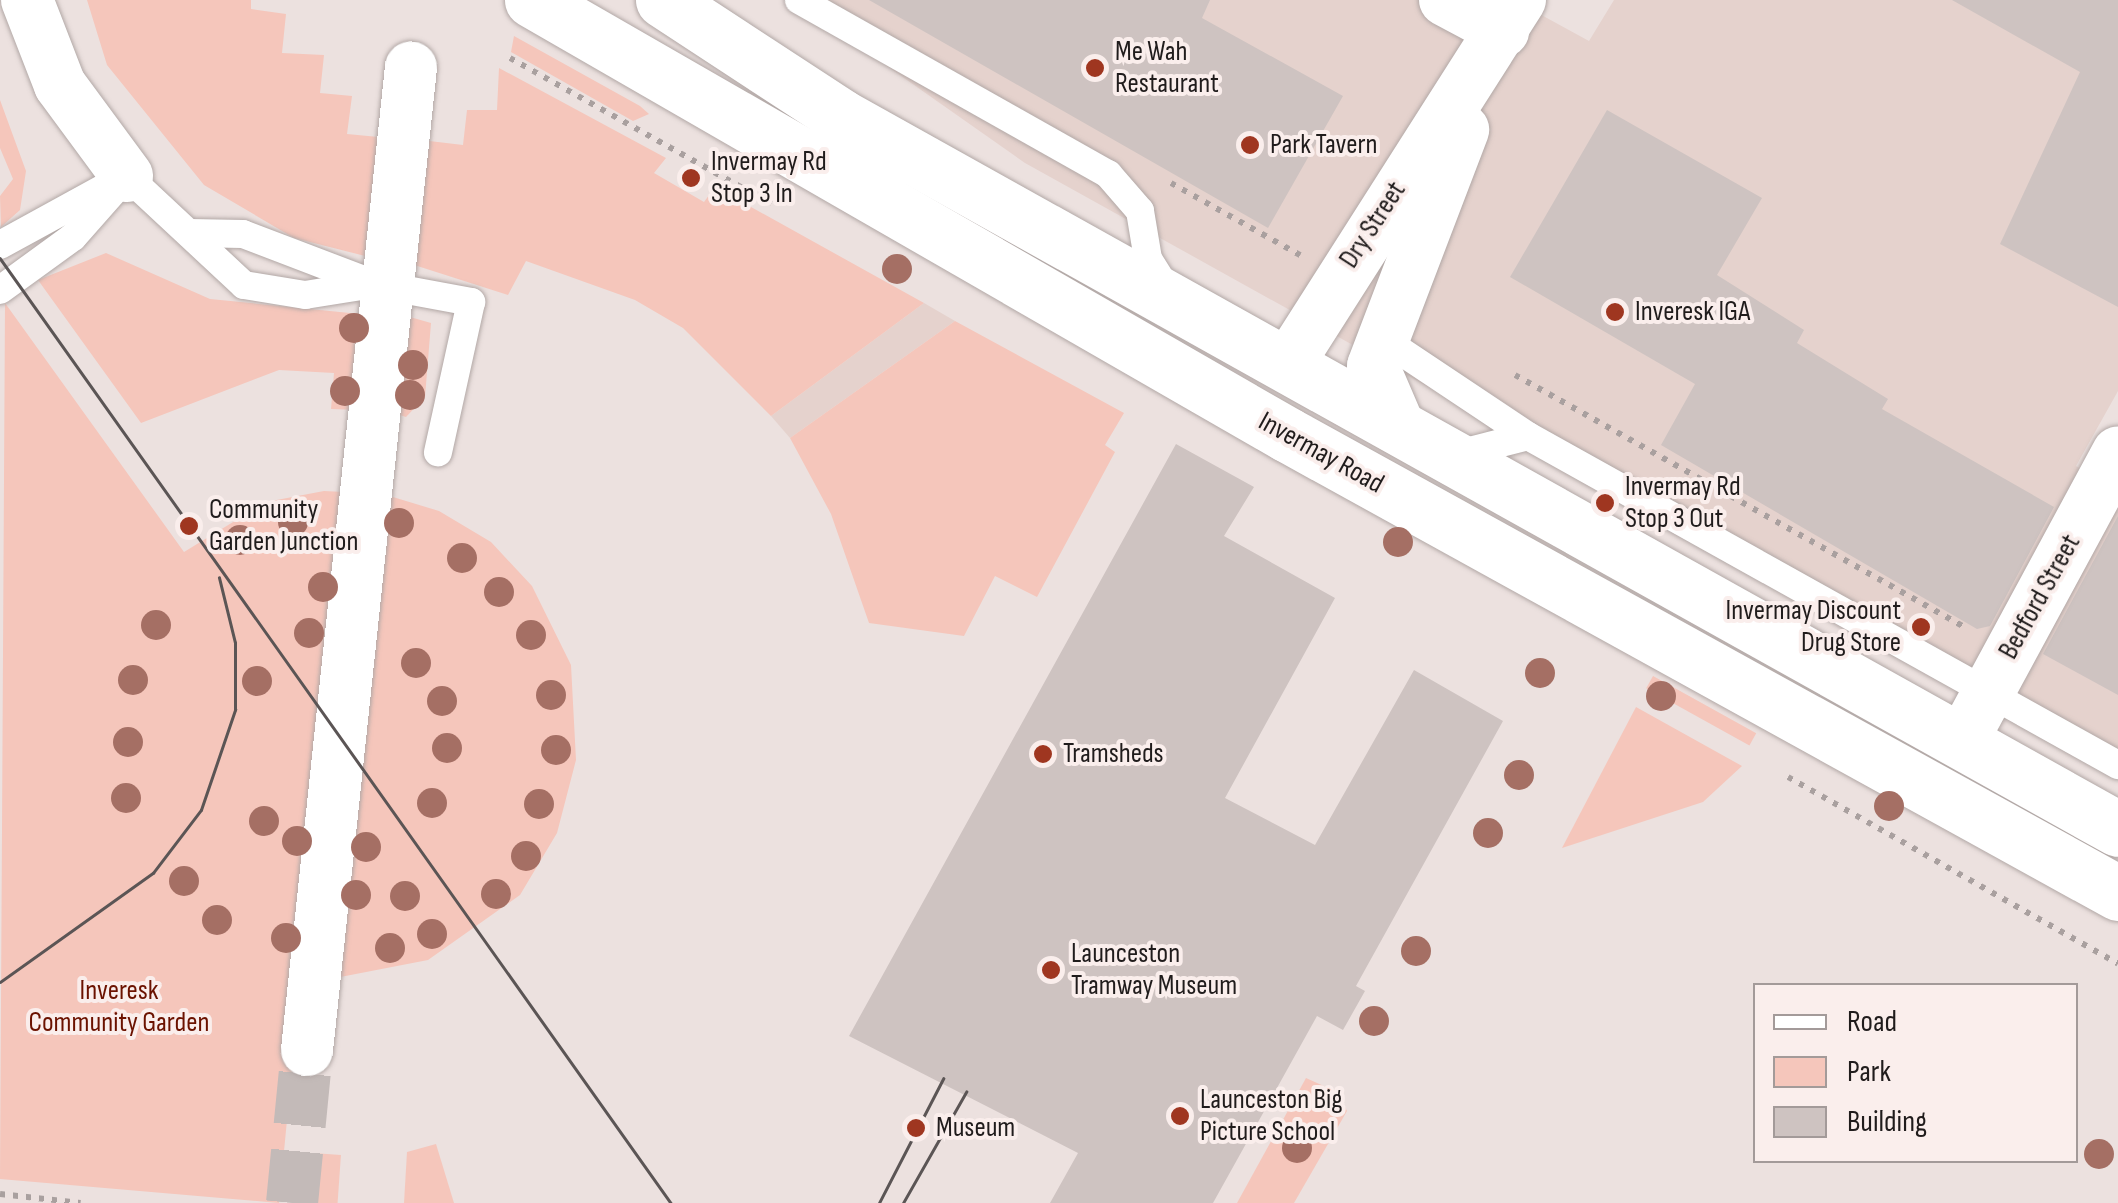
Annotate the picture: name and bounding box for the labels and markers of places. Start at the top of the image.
place label: Me Wah Restaurant [1115,35,1219,101]
marker: Me Wah Restaurant [1084,57,1106,79]
place label: Park Tavern [1270,128,1377,162]
marker: Park Tavern [1239,134,1261,156]
place label: Invermay Rd Stop 3 In [711,145,827,211]
marker: Invermay Rd Stop 3 In [680,167,702,189]
place label: Inveresk IGA [1635,295,1750,329]
marker: Inveresk IGA [1604,301,1626,323]
place label: Invermay Rd Stop 3 Out [1625,470,1741,536]
marker: Invermay Rd Stop 3 Out [1594,492,1616,514]
place label: Community Garden Junction [209,493,358,559]
marker: Community Garden Junction [178,515,200,537]
place label: Invermay Discount Drug Store [1726,594,1901,660]
marker: Invermay Discount Drug Store [1910,616,1932,638]
place label: Tramsheds [1063,737,1164,771]
marker: Tramsheds [1032,743,1054,765]
place label: Launceston Tramway Museum [1071,937,1237,1003]
marker: Launceston Tramway Museum [1040,959,1062,981]
place label: Launceston Big Picture School [1200,1083,1342,1149]
marker: Launceston Big Picture School [1169,1105,1191,1127]
place label: Museum [936,1111,1015,1145]
marker: Museum [905,1117,927,1139]

